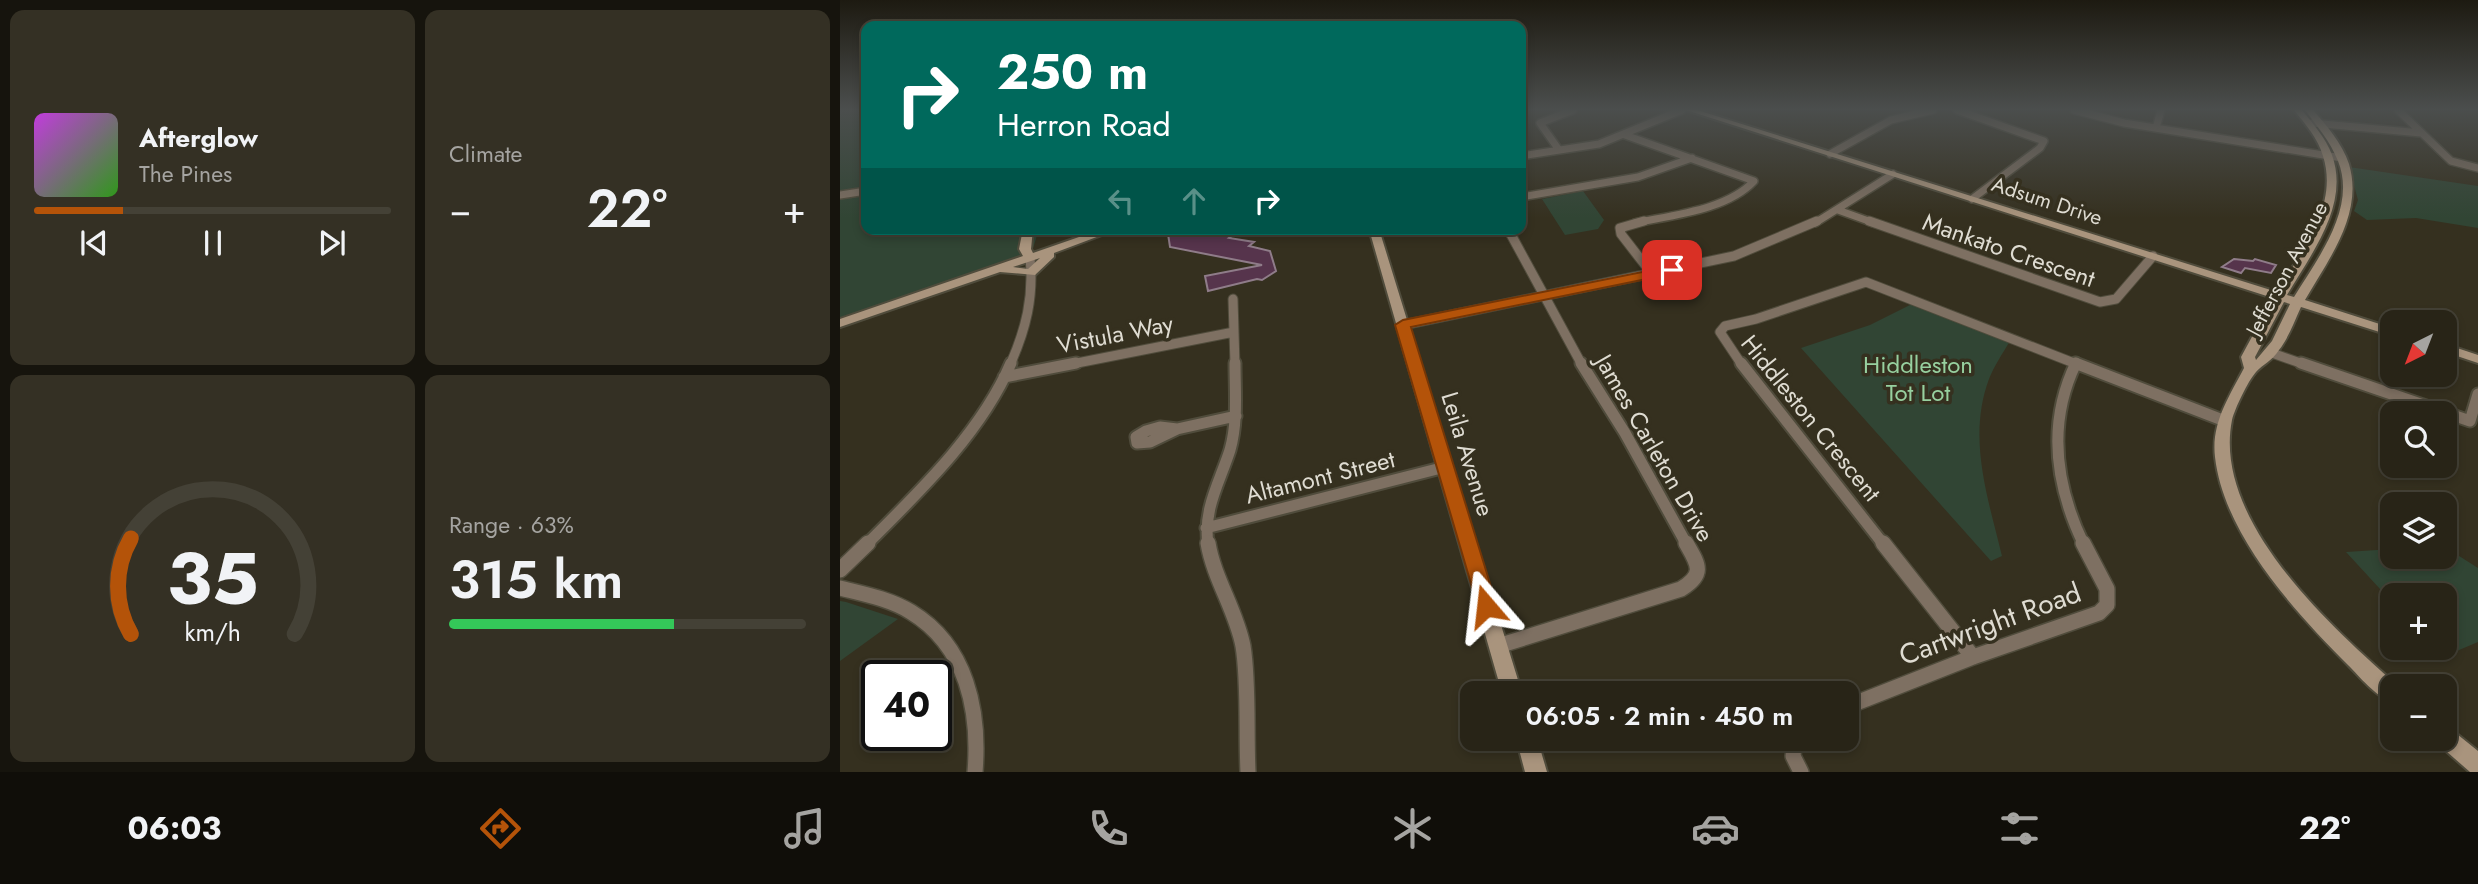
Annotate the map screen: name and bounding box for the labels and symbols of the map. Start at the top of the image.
street label: Adsum Drive [1988,169,2106,233]
street label: Jefferson Avenue [2237,196,2335,344]
street label: Mankato Crescent [1918,204,2100,296]
pin [1642,240,1702,300]
street label: Vistula Way [1054,306,1177,362]
north arrow [2380,310,2457,387]
street label: Hiddleston Crescent [1733,327,1889,509]
street label: James Carleton Drive [1586,345,1723,548]
park label: Hiddleston Tot Lot [1863,347,1973,410]
street label: Leila Avenue [1432,387,1504,521]
street label: Altamont Street [1241,441,1399,513]
position arrow [1449,569,1523,643]
street label: Cartwright Road [1893,572,2087,676]
speed limit sign: 40 [861,660,952,751]

